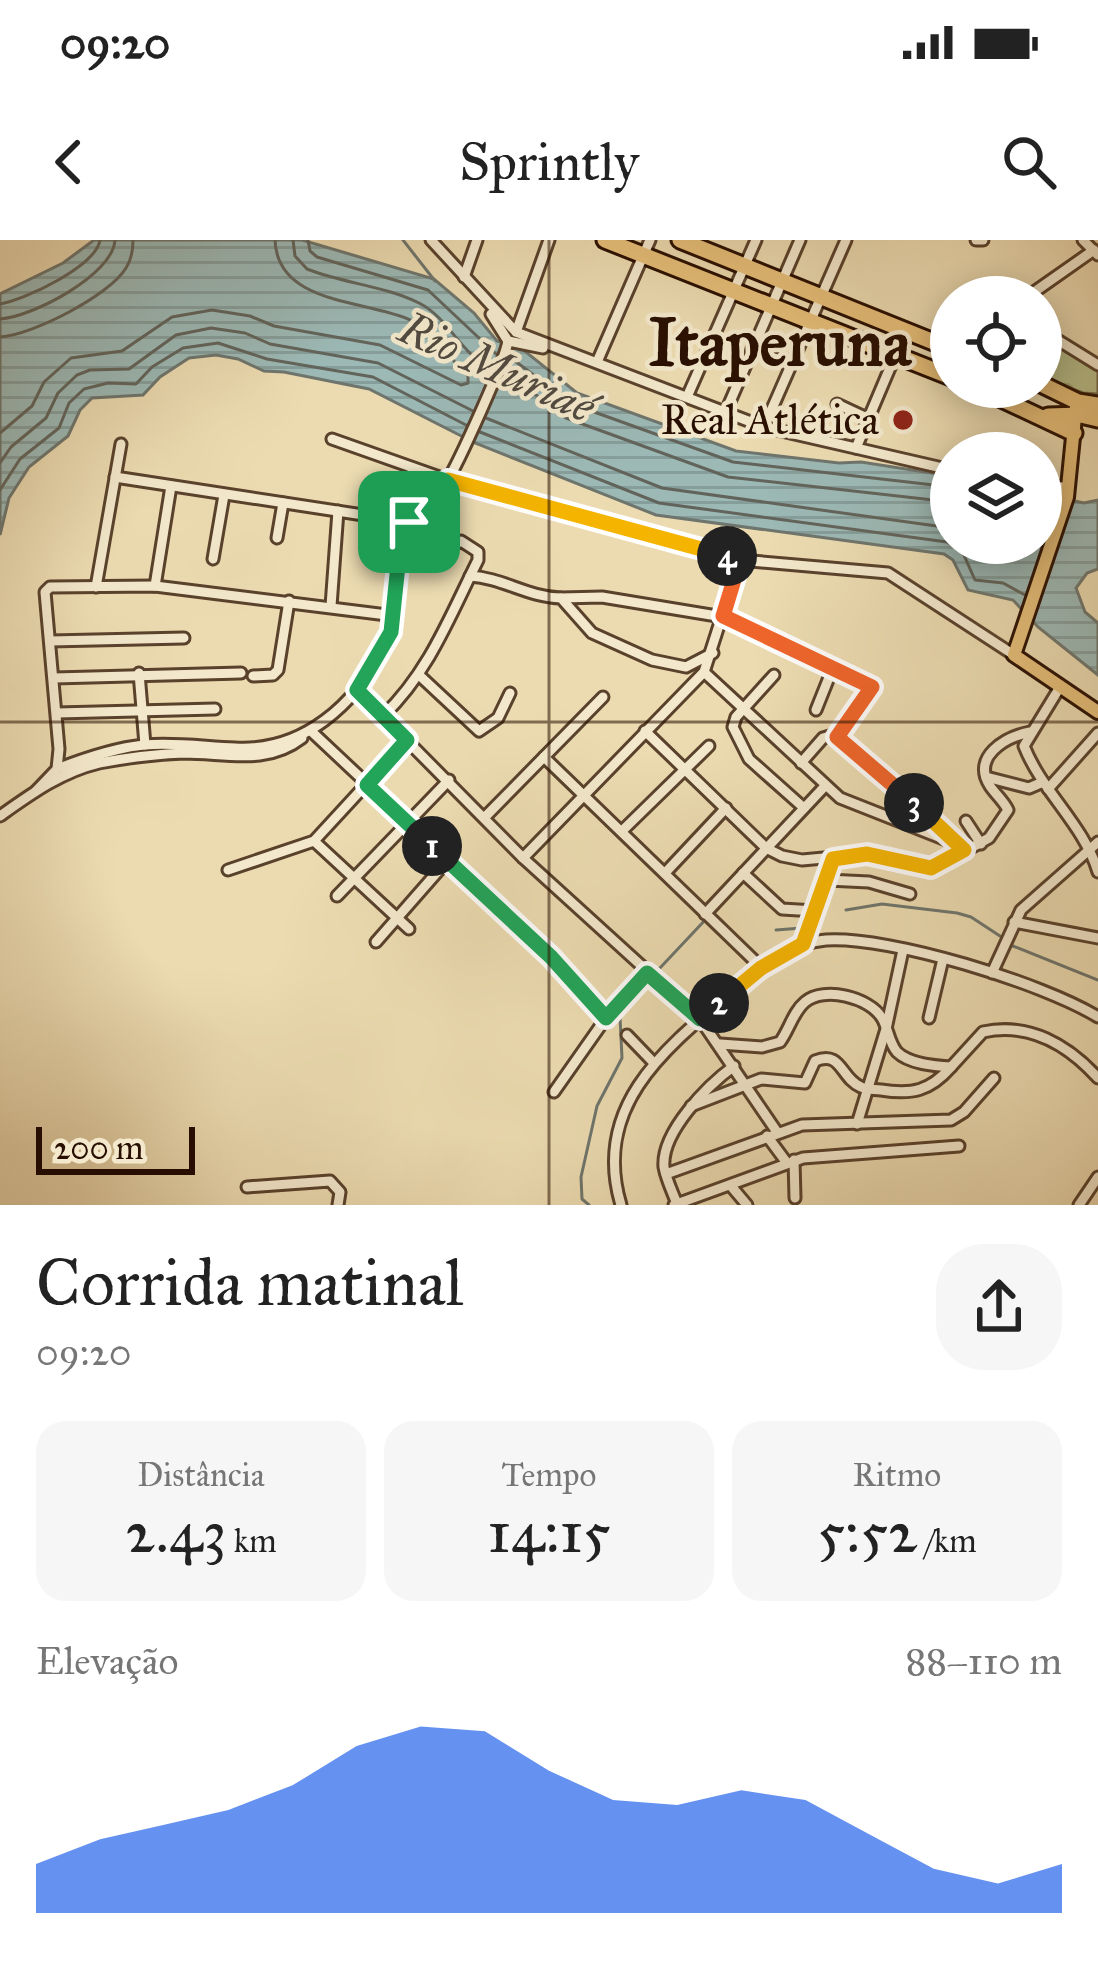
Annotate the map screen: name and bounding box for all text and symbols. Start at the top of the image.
text: 09:20 [60,15,170,70]
icon: back [36,129,102,195]
text: Sprintly [459,129,639,195]
icon: search [996,129,1062,195]
map controls [930,276,1062,564]
button: locate [930,276,1062,408]
water label: Rio Muriaé [389,299,610,437]
district label: Itaperuna [649,302,912,383]
place label: Real Atlética [661,394,879,446]
marker: Real Atlética [890,407,916,433]
button: layers [930,432,1062,564]
pin [358,471,460,573]
icon: arrive [376,489,442,555]
pin: 4 [697,526,757,586]
text: 4 [718,536,736,576]
pin: 3 [884,773,944,833]
text: 3 [907,783,921,823]
pin: 1 [402,816,462,876]
text: 1 [425,826,439,866]
pin: 2 [689,973,749,1033]
text: 2 [711,983,727,1023]
scale bar [36,1121,195,1174]
text: 200 m [54,1128,144,1168]
text: Corrida matinal [36,1242,463,1323]
button: share [936,1244,1062,1370]
text: 09:20 [36,1328,131,1376]
text: Distância [137,1455,265,1495]
text: Tempo [502,1455,596,1495]
text: Ritmo [853,1455,941,1495]
text: 2.43 [125,1495,227,1568]
text: 14:15 [487,1495,611,1568]
text: 5:52 [817,1495,918,1568]
text: km [227,1521,277,1561]
text: /km [918,1521,977,1561]
text: Elevação [36,1637,178,1685]
text: 88–110 m [906,1637,1062,1685]

